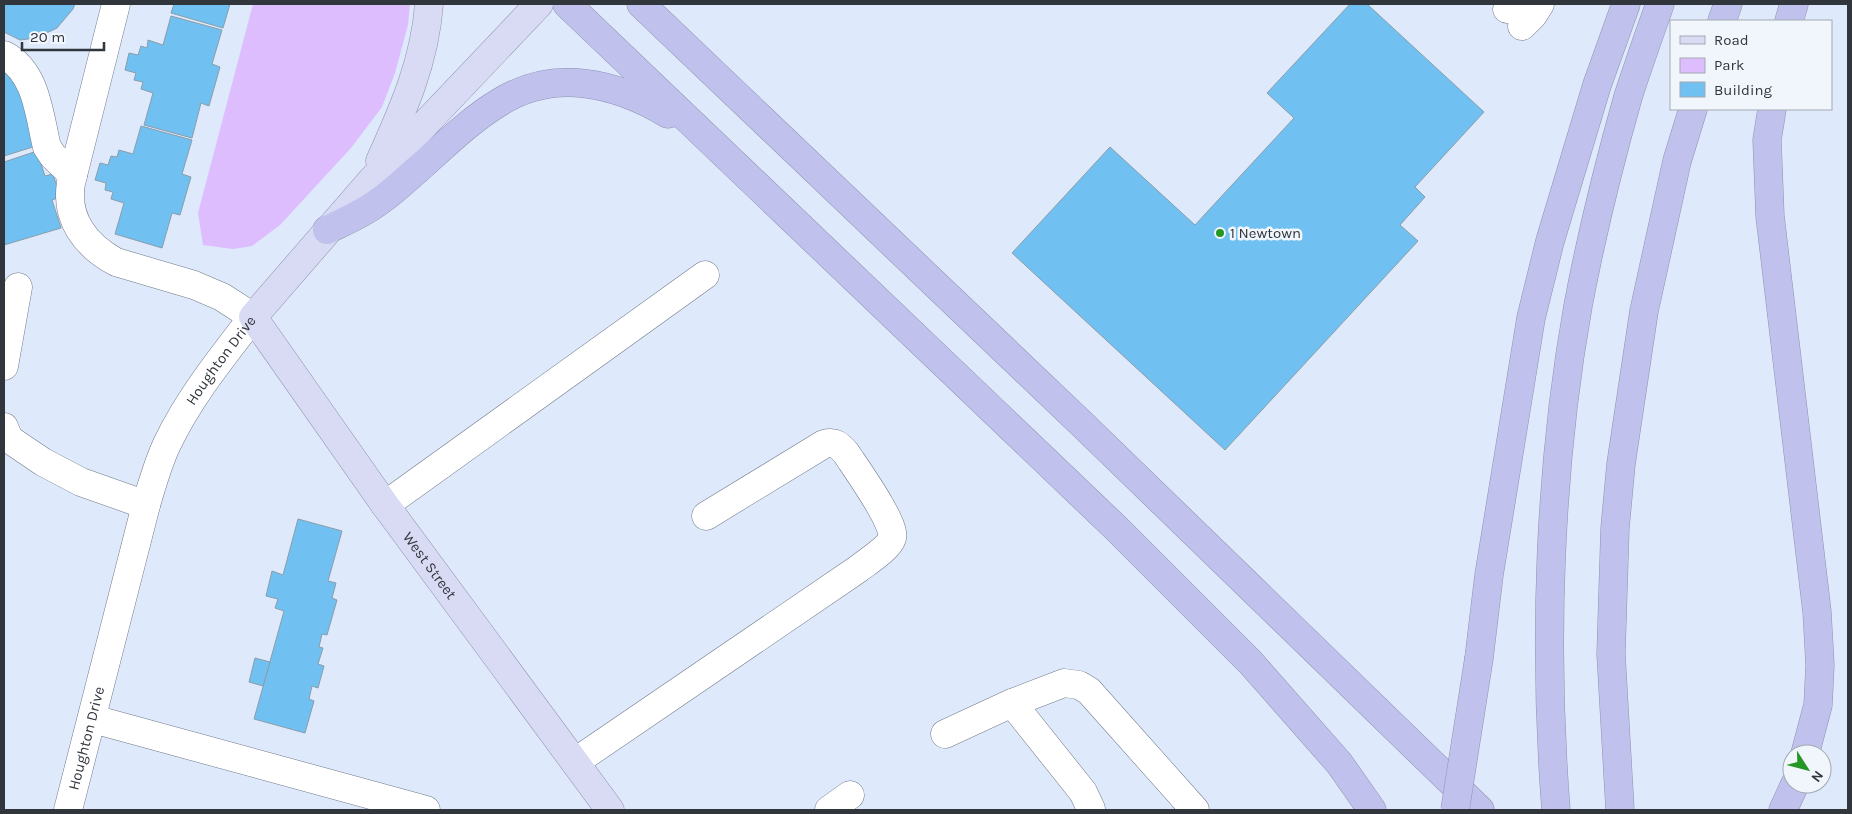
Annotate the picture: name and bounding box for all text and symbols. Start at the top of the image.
scale bar [22,20,105,52]
legend [1670,20,1832,110]
text: 20 m [30,28,65,46]
text: Road [1714,31,1749,49]
text: Park [1714,56,1744,74]
text: Building [1714,81,1772,99]
place label: 1 Newtown [1230,224,1301,242]
marker: 1 Newtown [1214,227,1226,239]
street label: Houghton Drive [182,312,260,408]
street label: West Street [399,528,461,603]
street label: Houghton Drive [64,685,108,792]
north arrow [1782,744,1832,794]
text: N [1807,767,1827,785]

